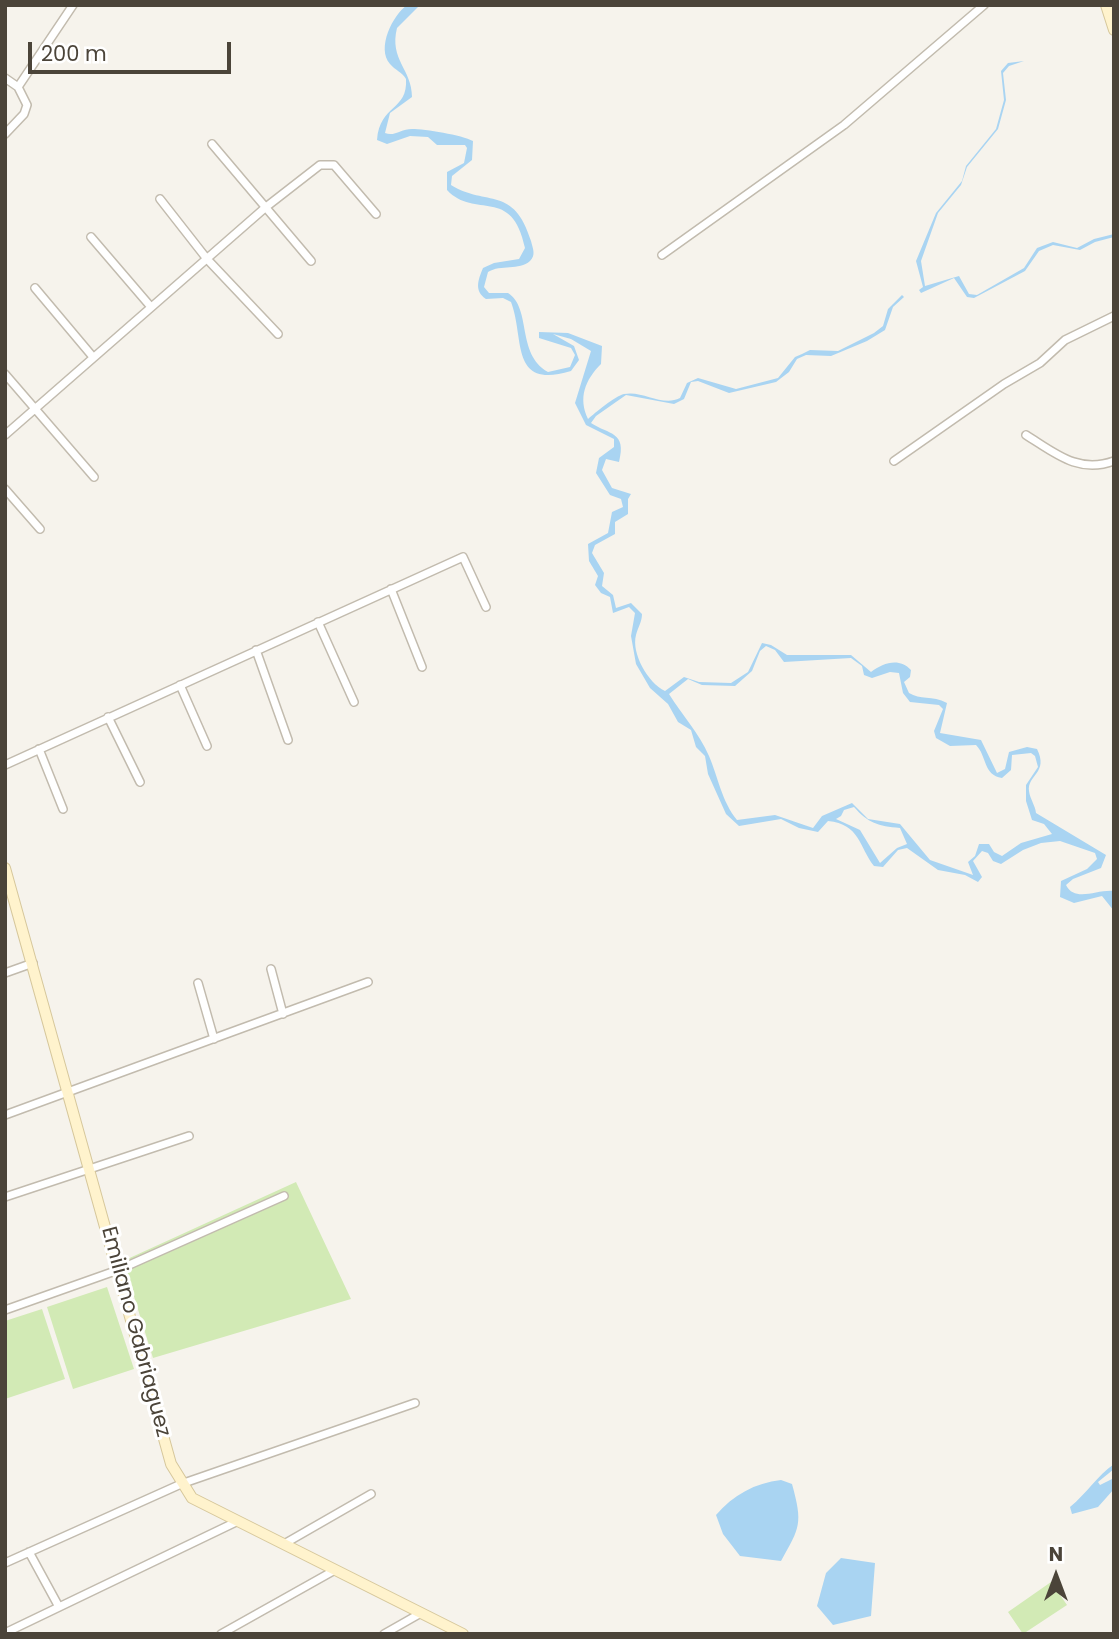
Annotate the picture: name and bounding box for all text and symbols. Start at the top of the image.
scale bar [32,28,234,72]
text: 200 m [41,39,107,68]
street label: Emiliano Gabriaguez [95,1224,175,1440]
north arrow [1021,1541,1091,1611]
text: N [1049,1541,1063,1568]

